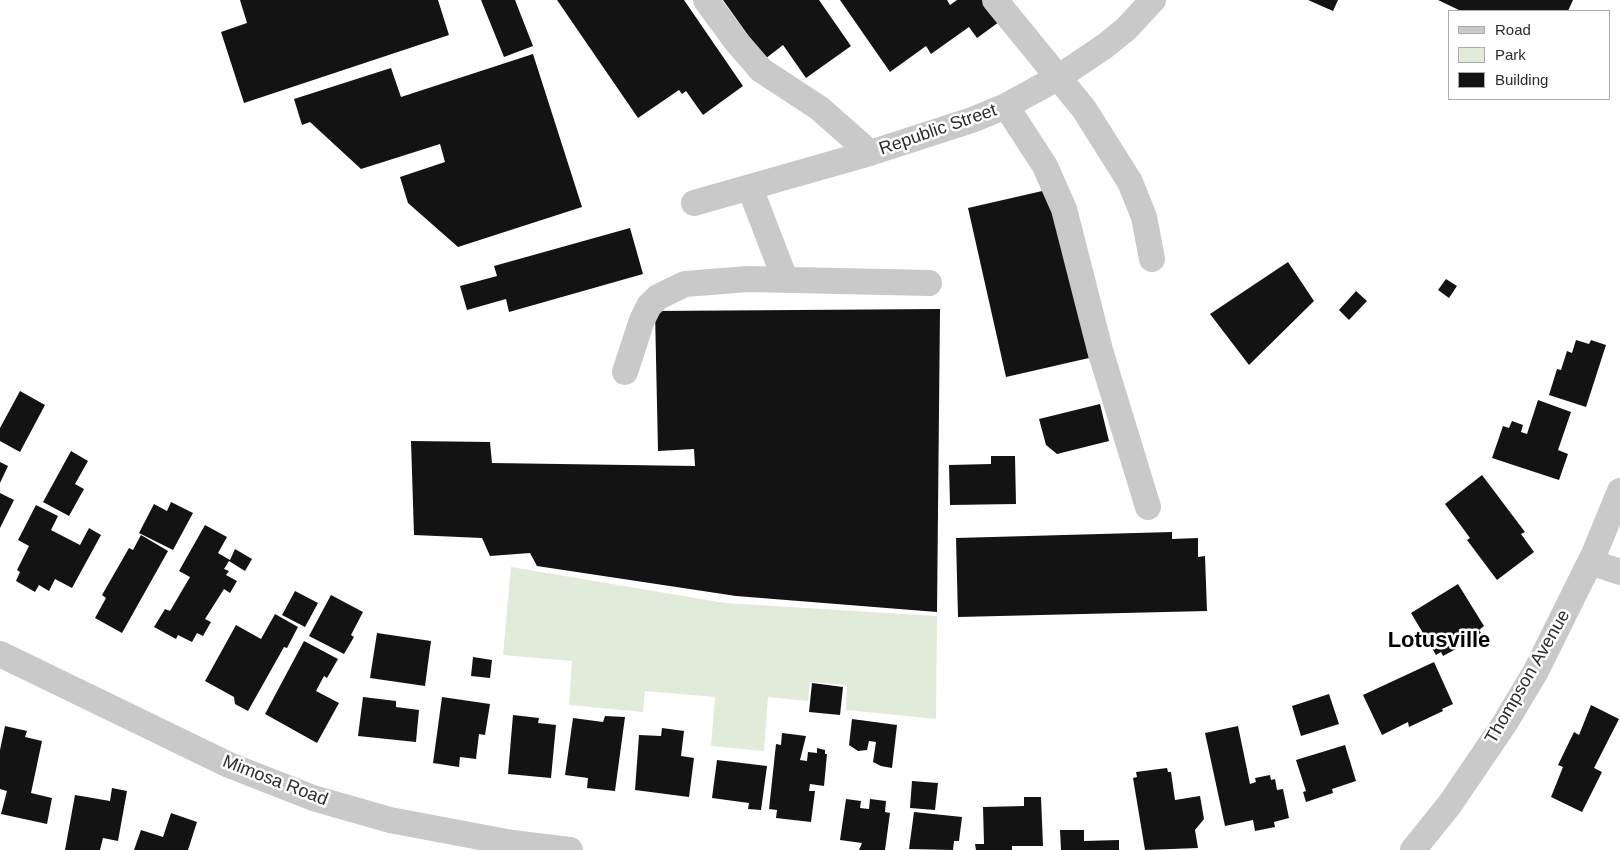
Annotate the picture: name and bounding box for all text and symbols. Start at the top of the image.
legend [1448,10,1610,100]
text: Road [1495,21,1531,38]
text: Park [1495,46,1526,63]
text: Building [1495,71,1548,88]
street label: Republic Street [876,100,1000,160]
street label: Thompson Avenue [1481,606,1575,748]
district label: Lotusville [1388,628,1490,654]
street label: Mimosa Road [219,751,331,811]

